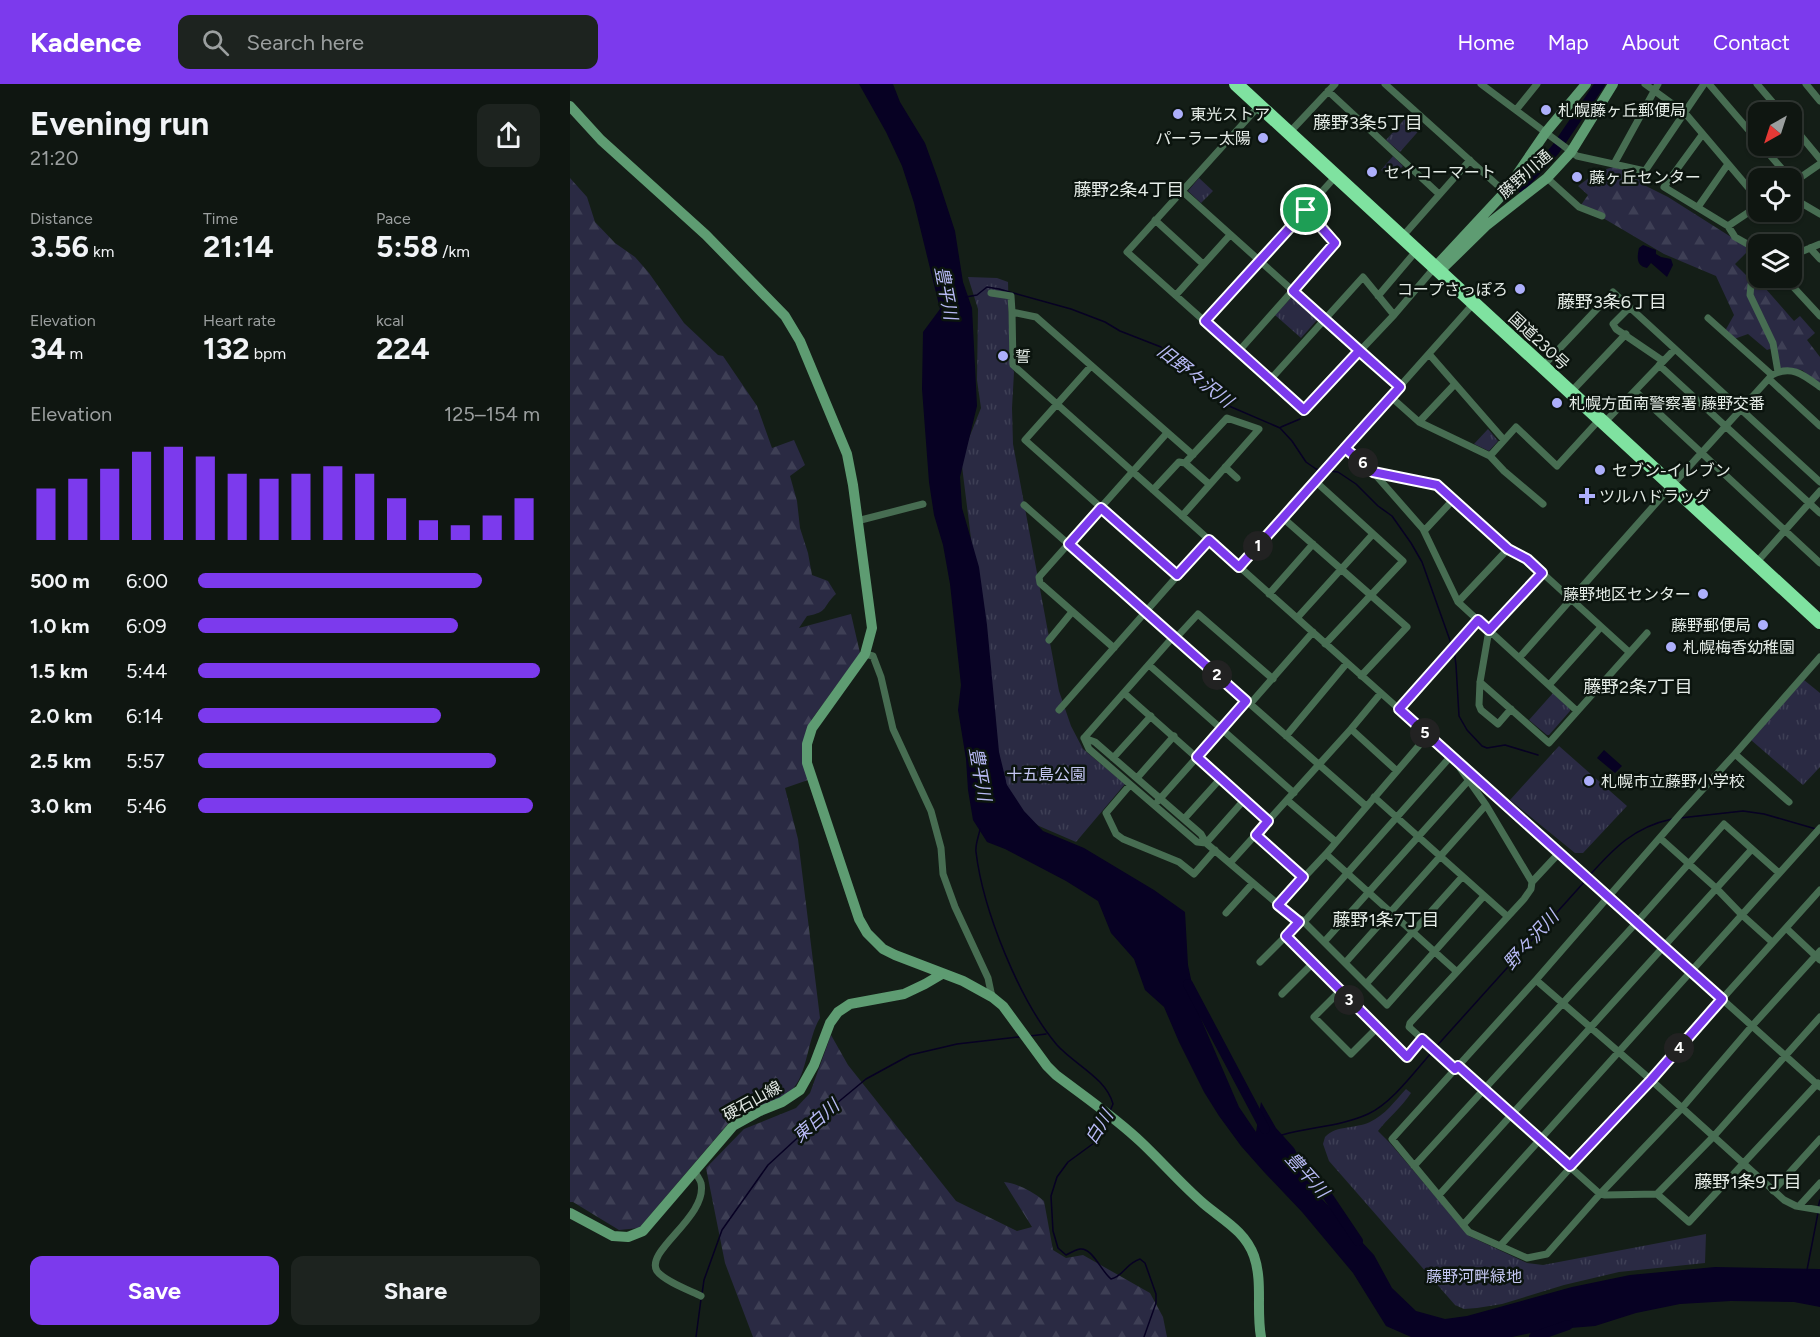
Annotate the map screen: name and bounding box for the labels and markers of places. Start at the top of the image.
place label: 札幌藤ヶ丘郵便局 [1558,101,1686,120]
marker: 札幌藤ヶ丘郵便局 [1539,103,1553,117]
place label: 東光ストア [1190,105,1270,124]
marker: 東光ストア [1171,107,1185,121]
place label: パーラー太陽 [1155,129,1251,148]
marker: パーラー太陽 [1256,131,1270,145]
place label: セイコーマート [1384,163,1496,182]
marker: セイコーマート [1365,165,1379,179]
place label: 藤ヶ丘センター [1589,168,1701,187]
marker: 藤ヶ丘センター [1570,170,1584,184]
pin [1280,184,1331,235]
place label: コープさっぽろ [1397,280,1508,299]
marker: コープさっぽろ [1513,282,1527,296]
place label: 誓 [1015,347,1031,366]
marker: 誓 [996,349,1010,363]
place label: 札幌方面南警察署 藤野交番 [1569,394,1765,413]
marker: 札幌方面南警察署 藤野交番 [1550,396,1564,410]
pin: 6 [1348,448,1378,478]
place label: セブン-イレブン [1612,461,1731,480]
marker: セブン-イレブン [1593,463,1607,477]
place label: ツルハドラッグ [1599,487,1711,506]
marker: ツルハドラッグ [1580,489,1594,503]
pin: 1 [1243,531,1273,561]
place label: 藤野地区センター [1563,585,1691,604]
marker: 藤野地区センター [1696,587,1710,601]
place label: 藤野郵便局 [1671,616,1751,635]
marker: 藤野郵便局 [1756,618,1770,632]
place label: 札幌梅香幼稚園 [1683,638,1795,657]
marker: 札幌梅香幼稚園 [1664,640,1678,654]
pin: 2 [1202,660,1232,690]
pin: 5 [1410,718,1440,748]
place label: 札幌市立藤野小学校 [1601,772,1745,791]
marker: 札幌市立藤野小学校 [1582,774,1596,788]
pin: 3 [1334,985,1364,1015]
pin: 4 [1664,1033,1694,1063]

